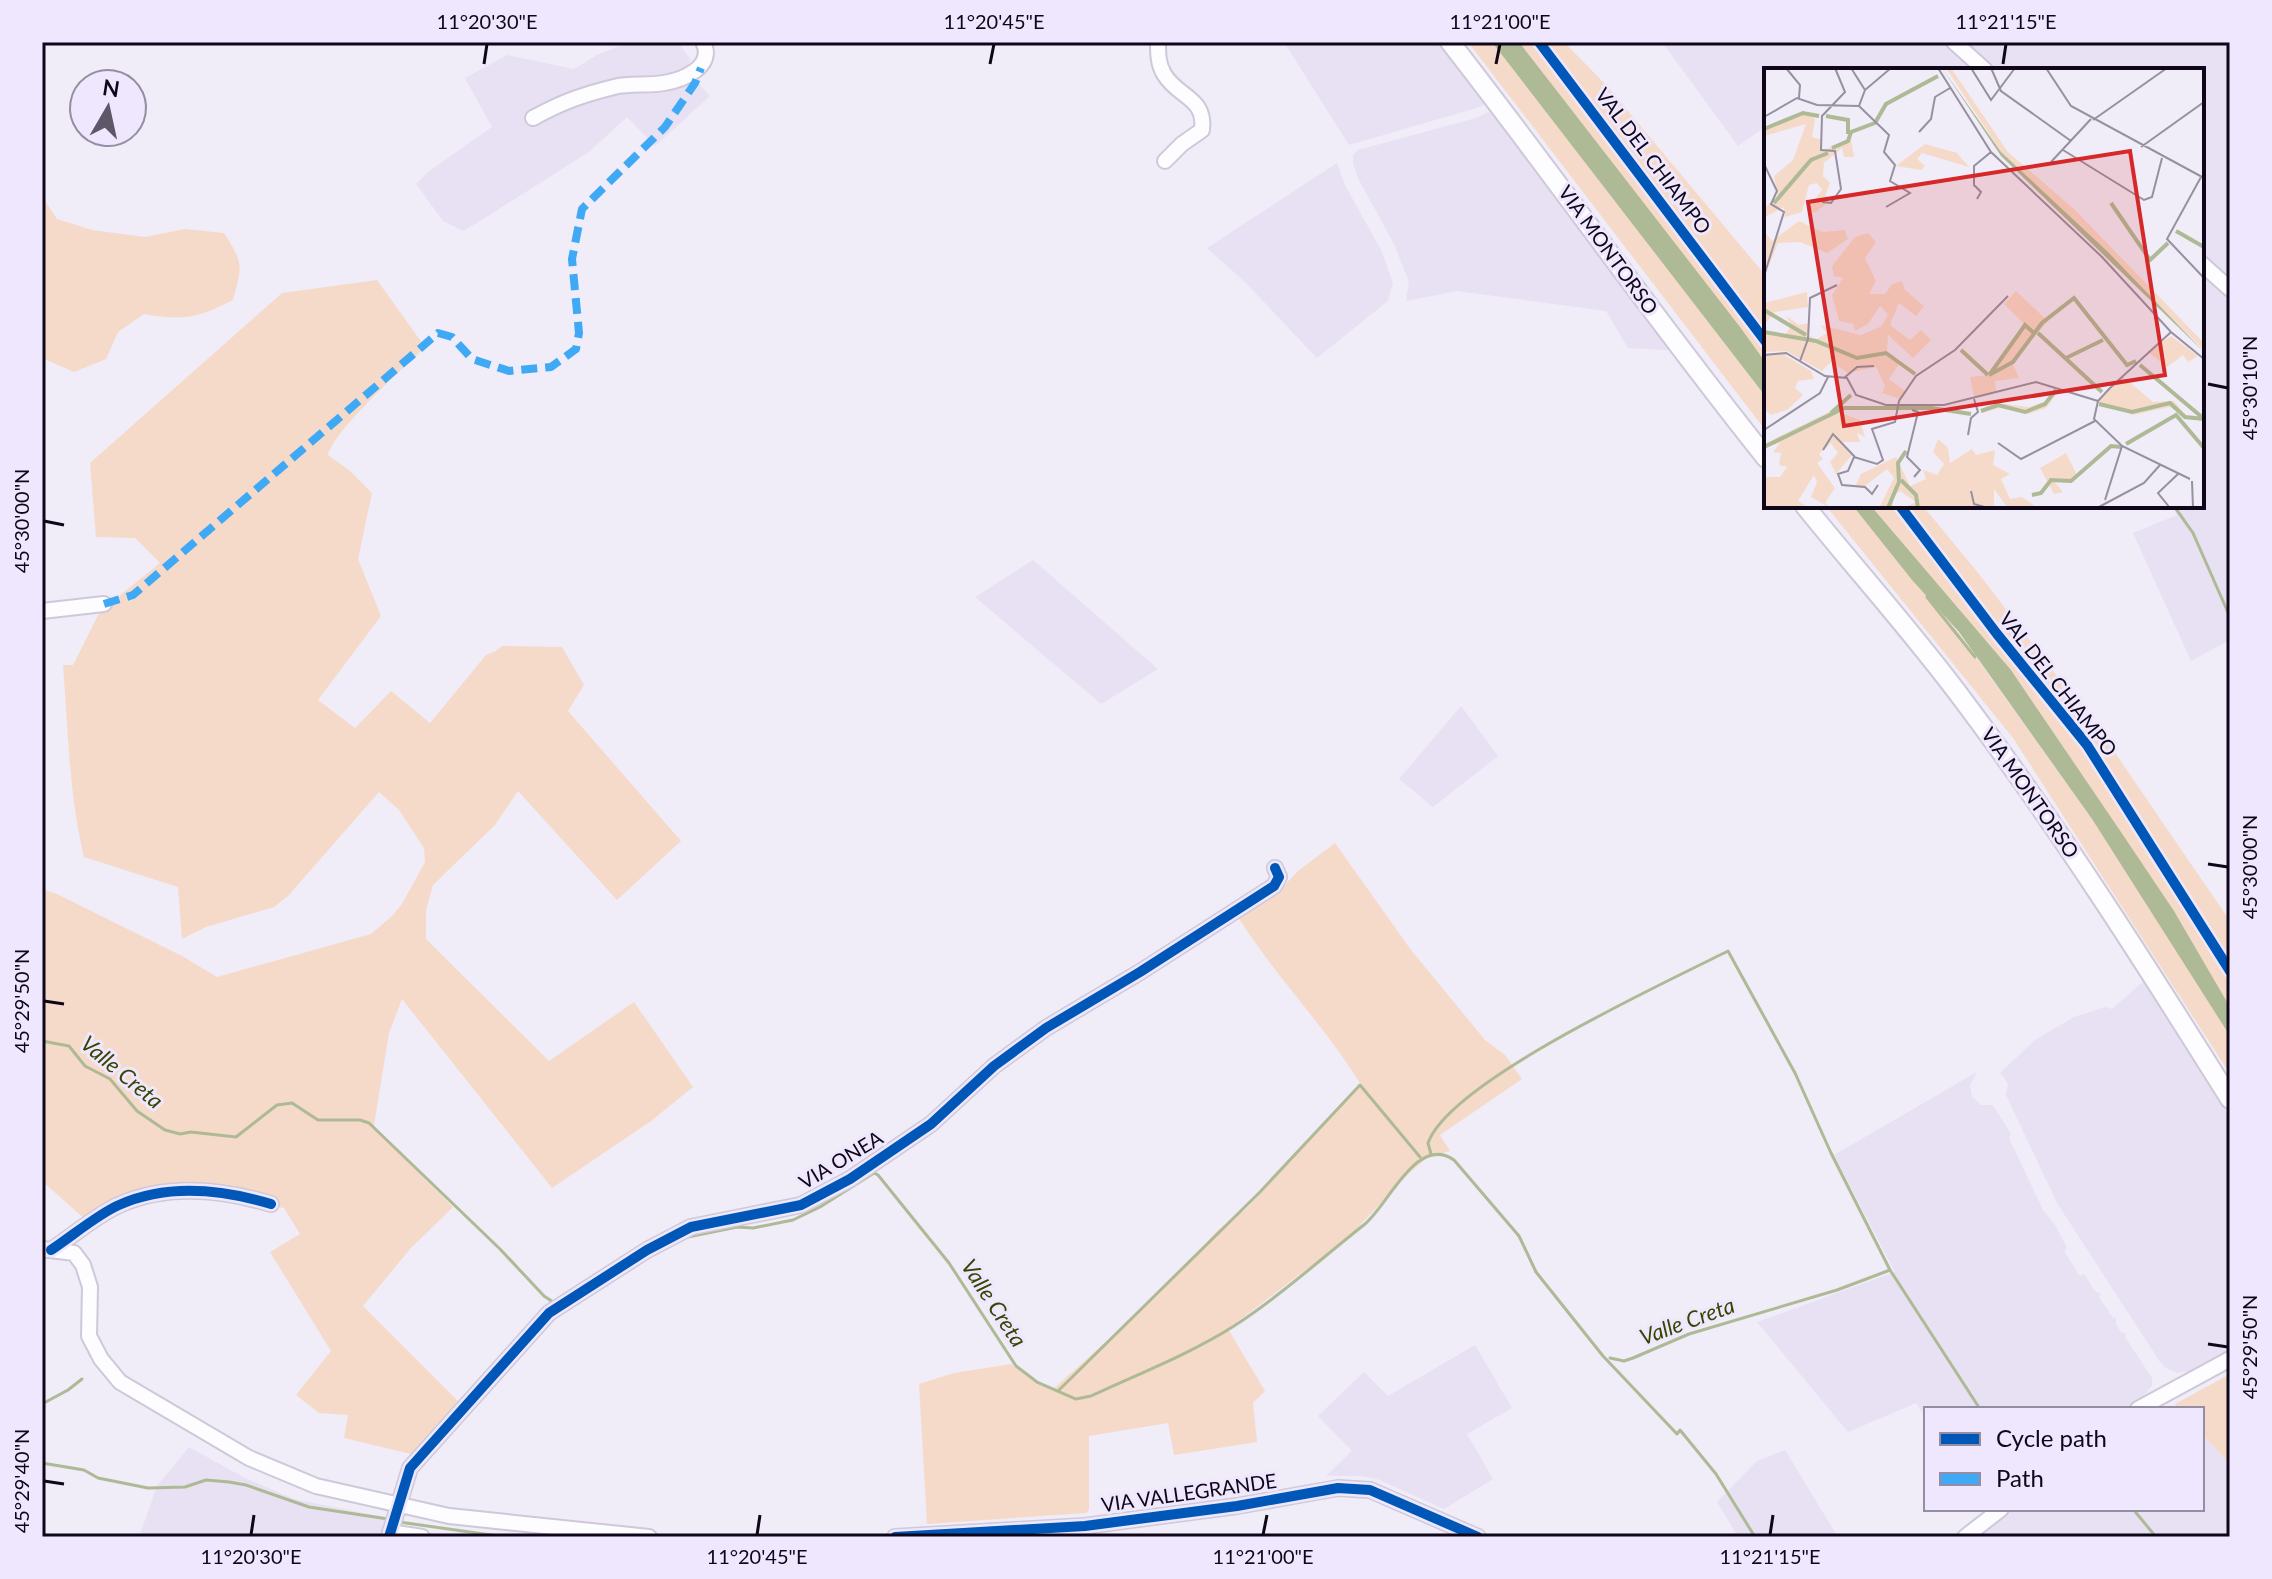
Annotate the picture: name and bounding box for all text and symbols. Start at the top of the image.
text: 11°20'30"E [437,9,537,33]
text: 11°20'45"E [944,9,1044,33]
text: 11°21'00"E [1450,9,1550,33]
text: 11°21'15"E [1956,9,2056,33]
north arrow [68,68,148,148]
inset map [1764,68,2204,508]
text: N [101,73,122,102]
street label: VAL DEL CHIAMPO [1591,83,1717,238]
street label: VIA MONTORSO [1554,180,1664,319]
text: 45°30'10"N [2237,336,2261,440]
text: 45°30'00"N [9,469,33,573]
street label: VAL DEL CHIAMPO [1995,606,2123,760]
street label: VIA MONTORSO [1977,723,2085,862]
text: 45°30'00"N [2237,815,2261,919]
text: 45°29'50"N [9,949,33,1053]
water label: Valle Creta [76,1029,169,1114]
street label: VIA ONEA [794,1125,887,1194]
water label: Valle Creta [956,1254,1033,1352]
water label: Valle Creta [1636,1291,1738,1350]
text: 45°29'50"N [2237,1295,2261,1399]
legend [1924,1407,2204,1511]
text: Cycle path [1996,1423,2107,1452]
text: 45°29'40"N [9,1429,33,1533]
text: Path [1996,1463,2044,1492]
street label: VIA VALLEGRANDE [1100,1468,1278,1516]
text: 11°20'30"E [201,1544,301,1568]
text: 11°20'45"E [707,1544,807,1568]
text: 11°21'00"E [1213,1544,1313,1568]
text: 11°21'15"E [1720,1544,1820,1568]

